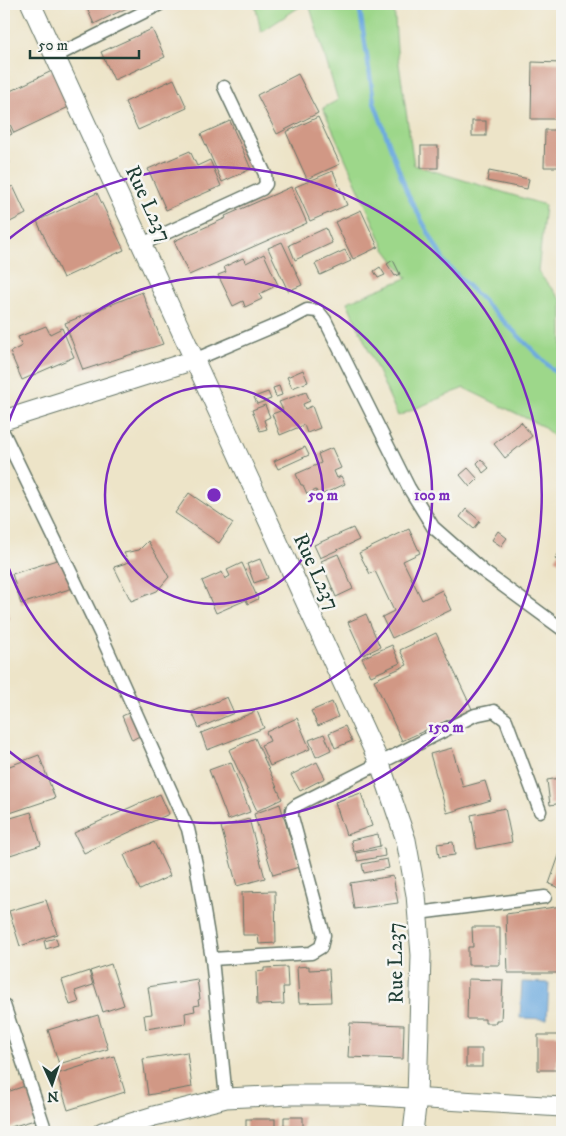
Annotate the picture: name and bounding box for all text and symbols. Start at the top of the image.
scale bar [30,28,139,60]
text: 50 m [38,36,68,55]
street label: Rue L237 [119,162,177,246]
centre of rings [205,486,223,504]
text: 50 m [307,486,339,505]
text: 100 m [414,486,451,505]
street label: Rue L237 [287,530,345,614]
text: 150 m [428,718,464,737]
street label: Rue L237 [382,922,410,1004]
north arrow [28,1058,78,1108]
text: N [46,1087,59,1105]

